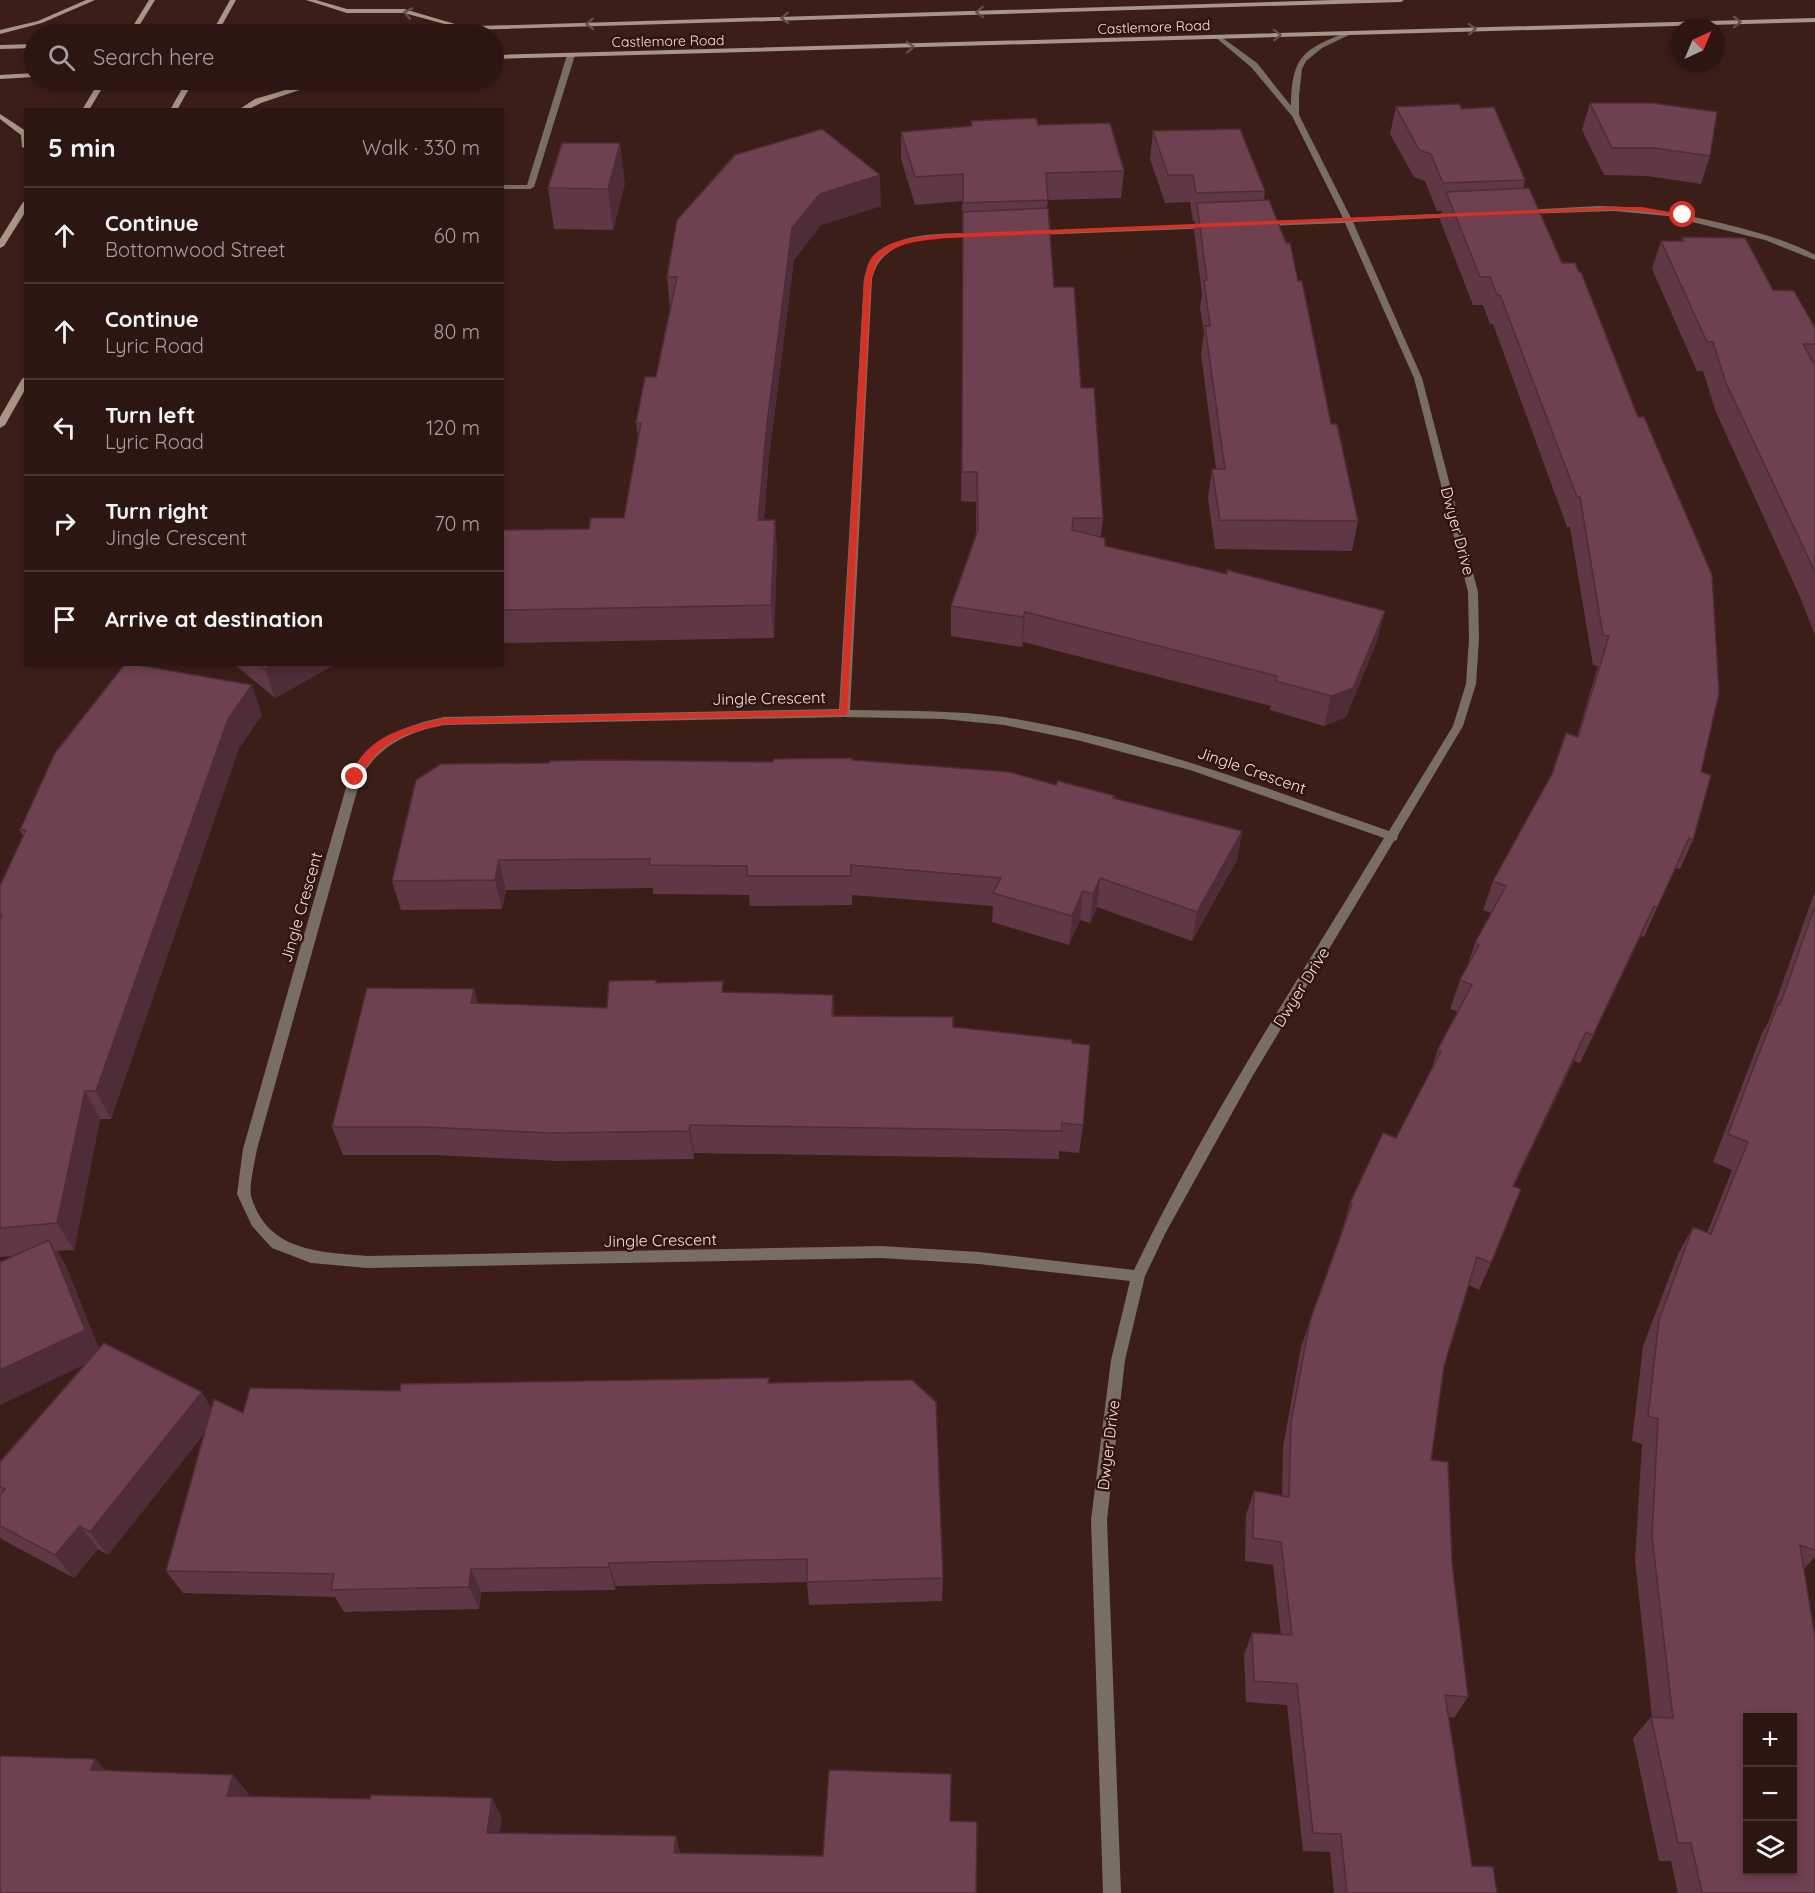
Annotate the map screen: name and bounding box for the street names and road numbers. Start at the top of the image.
street label: Castlemore Road [1097,16,1211,38]
street label: Castlemore Road [611,31,725,51]
street label: Dwyer Drive [1437,485,1479,577]
street label: Jingle Crescent [712,687,826,709]
street label: Jingle Crescent [1195,742,1309,798]
street label: Jingle Crescent [276,850,326,964]
street label: Dwyer Drive [1269,943,1333,1031]
street label: Jingle Crescent [603,1229,717,1251]
street label: Dwyer Drive [1093,1399,1123,1491]

